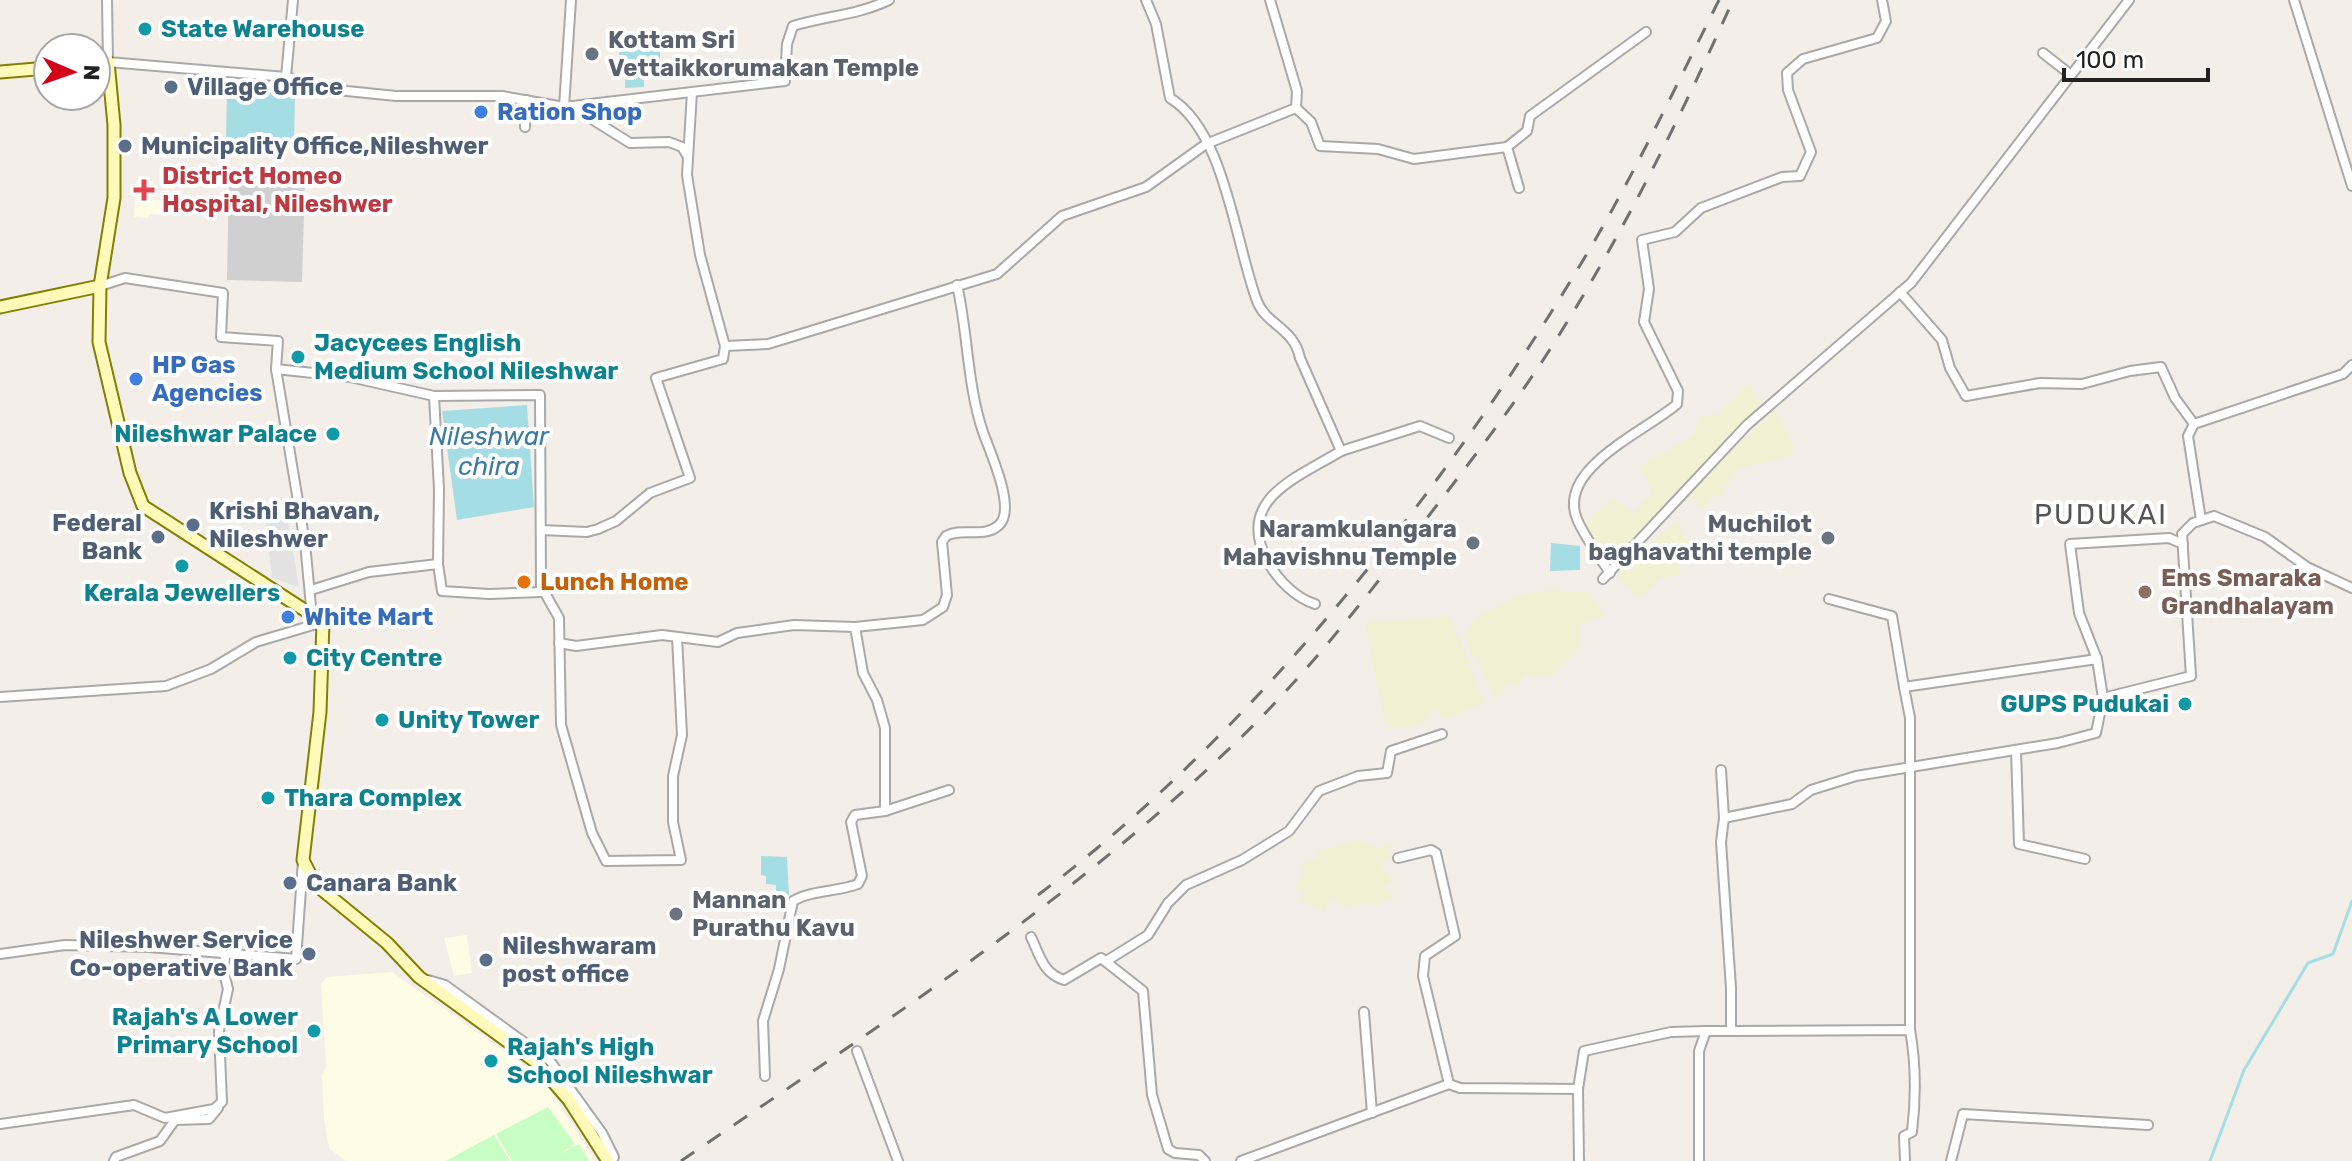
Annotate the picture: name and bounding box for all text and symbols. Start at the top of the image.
place label: State Warehouse [161,15,364,43]
marker: State Warehouse [136,20,154,38]
place label: Kottam Sri Vettaikkorumakan Temple [608,26,919,82]
north arrow [32,32,112,112]
scale bar [2064,32,2208,82]
marker: Kottam Sri Vettaikkorumakan Temple [583,45,601,63]
text: 100 m [2076,46,2144,74]
text: N [78,64,105,81]
place label: Village Office [187,73,343,101]
marker: Village Office [162,78,180,96]
place label: Ration Shop [497,98,642,126]
marker: Ration Shop [472,103,490,121]
place label: Municipality Office,Nileshwer [141,132,489,160]
marker: Municipality Office,Nileshwer [116,137,134,155]
place label: District Homeo Hospital, Nileshwer [162,162,393,218]
marker: District Homeo Hospital, Nileshwer [133,179,155,201]
place label: Jacycees English Medium School Nileshwar [314,329,618,385]
marker: Jacycees English Medium School Nileshwar [289,348,307,366]
place label: HP Gas Agencies [152,351,262,407]
marker: HP Gas Agencies [127,370,145,388]
place label: Nileshwar Palace [114,420,317,448]
water label: Nileshwar chira [429,421,550,482]
marker: Nileshwar Palace [324,425,342,443]
place label: Krishi Bhavan, Nileshwer [209,497,380,553]
district label: PUDUKAI [2034,498,2168,531]
place label: Federal Bank [52,509,142,565]
place label: Muchilot baghavathi temple [1588,510,1812,566]
place label: Naramkulangara Mahavishnu Temple [1223,515,1457,571]
marker: Krishi Bhavan, Nileshwer [184,516,202,534]
marker: Federal Bank [149,528,167,546]
marker: Muchilot baghavathi temple [1819,529,1837,547]
marker: Naramkulangara Mahavishnu Temple [1464,534,1482,552]
marker: Kerala Jewellers [173,557,191,575]
place label: Ems Smaraka Grandhalayam [2161,564,2334,620]
place label: Lunch Home [540,568,689,596]
marker: Lunch Home [515,573,533,591]
place label: Kerala Jewellers [84,579,280,607]
marker: Ems Smaraka Grandhalayam [2136,583,2154,601]
place label: White Mart [304,603,433,631]
marker: White Mart [279,608,297,626]
place label: City Centre [306,644,442,672]
marker: City Centre [281,649,299,667]
place label: GUPS Pudukai [2000,690,2169,718]
marker: GUPS Pudukai [2176,695,2194,713]
place label: Unity Tower [398,706,539,734]
marker: Unity Tower [373,711,391,729]
place label: Thara Complex [284,784,462,812]
marker: Thara Complex [259,789,277,807]
place label: Canara Bank [306,869,457,897]
marker: Canara Bank [281,874,299,892]
place label: Mannan Purathu Kavu [692,886,855,942]
marker: Mannan Purathu Kavu [667,905,685,923]
place label: Nileshwer Service Co-operative Bank [69,926,293,982]
place label: Nileshwaram post office [502,932,657,988]
marker: Nileshwer Service Co-operative Bank [300,945,318,963]
marker: Nileshwaram post office [477,951,495,969]
place label: Rajah's A Lower Primary School [112,1003,298,1059]
marker: Rajah's A Lower Primary School [305,1022,323,1040]
place label: Rajah's High School Nileshwar [507,1033,713,1089]
marker: Rajah's High School Nileshwar [482,1052,500,1070]

